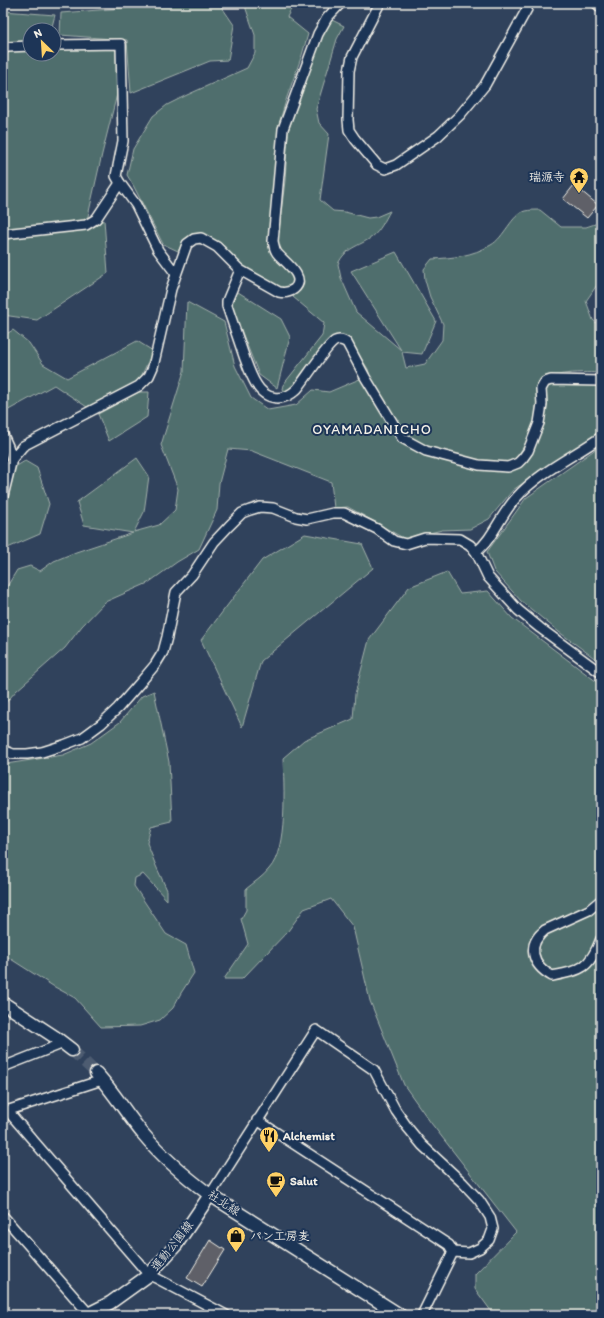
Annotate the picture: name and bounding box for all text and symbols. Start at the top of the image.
north arrow [22,22,62,62]
text: N [32,26,44,41]
temple icon: 瑞源寺 [568,166,590,194]
place label: 瑞源寺 [529,170,565,184]
district label: OYAMADANICHO [312,421,432,438]
restaurant icon: Alchemist [258,1125,280,1153]
place label: Alchemist [282,1129,335,1143]
cafe icon: Salut [265,1170,287,1198]
place label: Salut [290,1174,318,1188]
street label: 社北線 [205,1187,243,1219]
street label: 運動公園線 [148,1218,196,1274]
shop icon: パン工房麦 [225,1225,247,1253]
place label: パン工房麦 [250,1229,310,1243]

